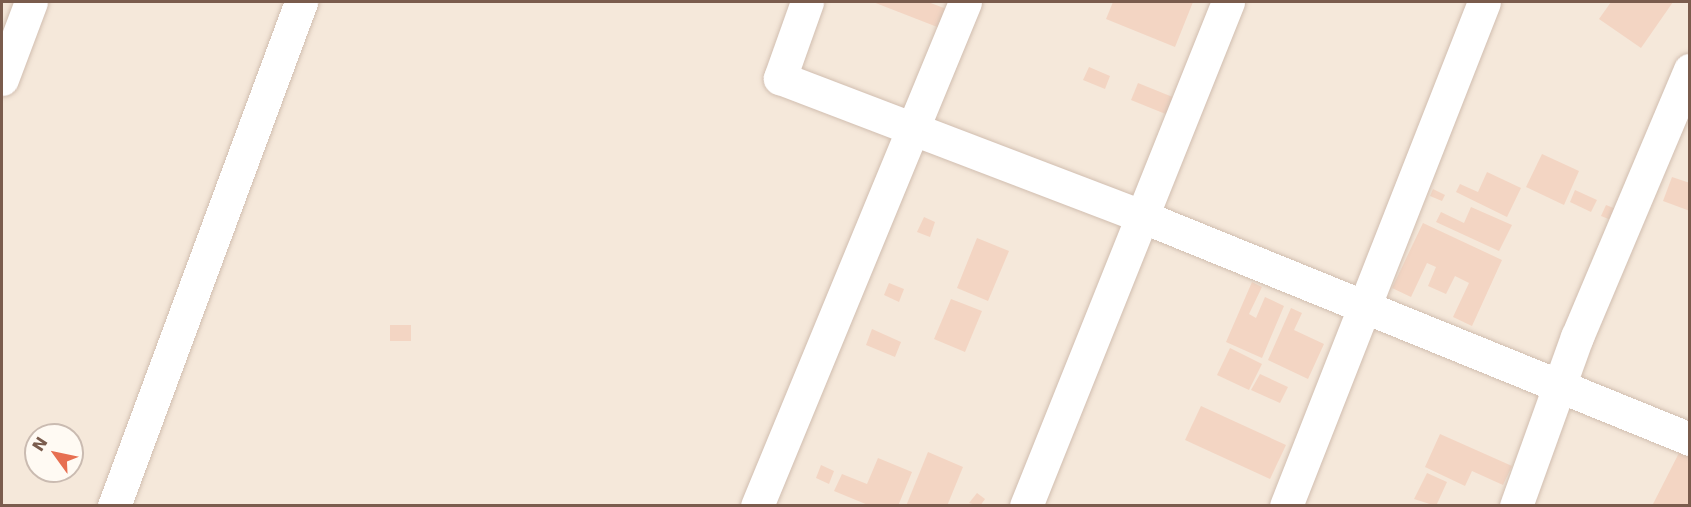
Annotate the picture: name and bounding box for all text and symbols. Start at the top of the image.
north arrow [24,423,84,483]
text: N [29,433,52,455]

